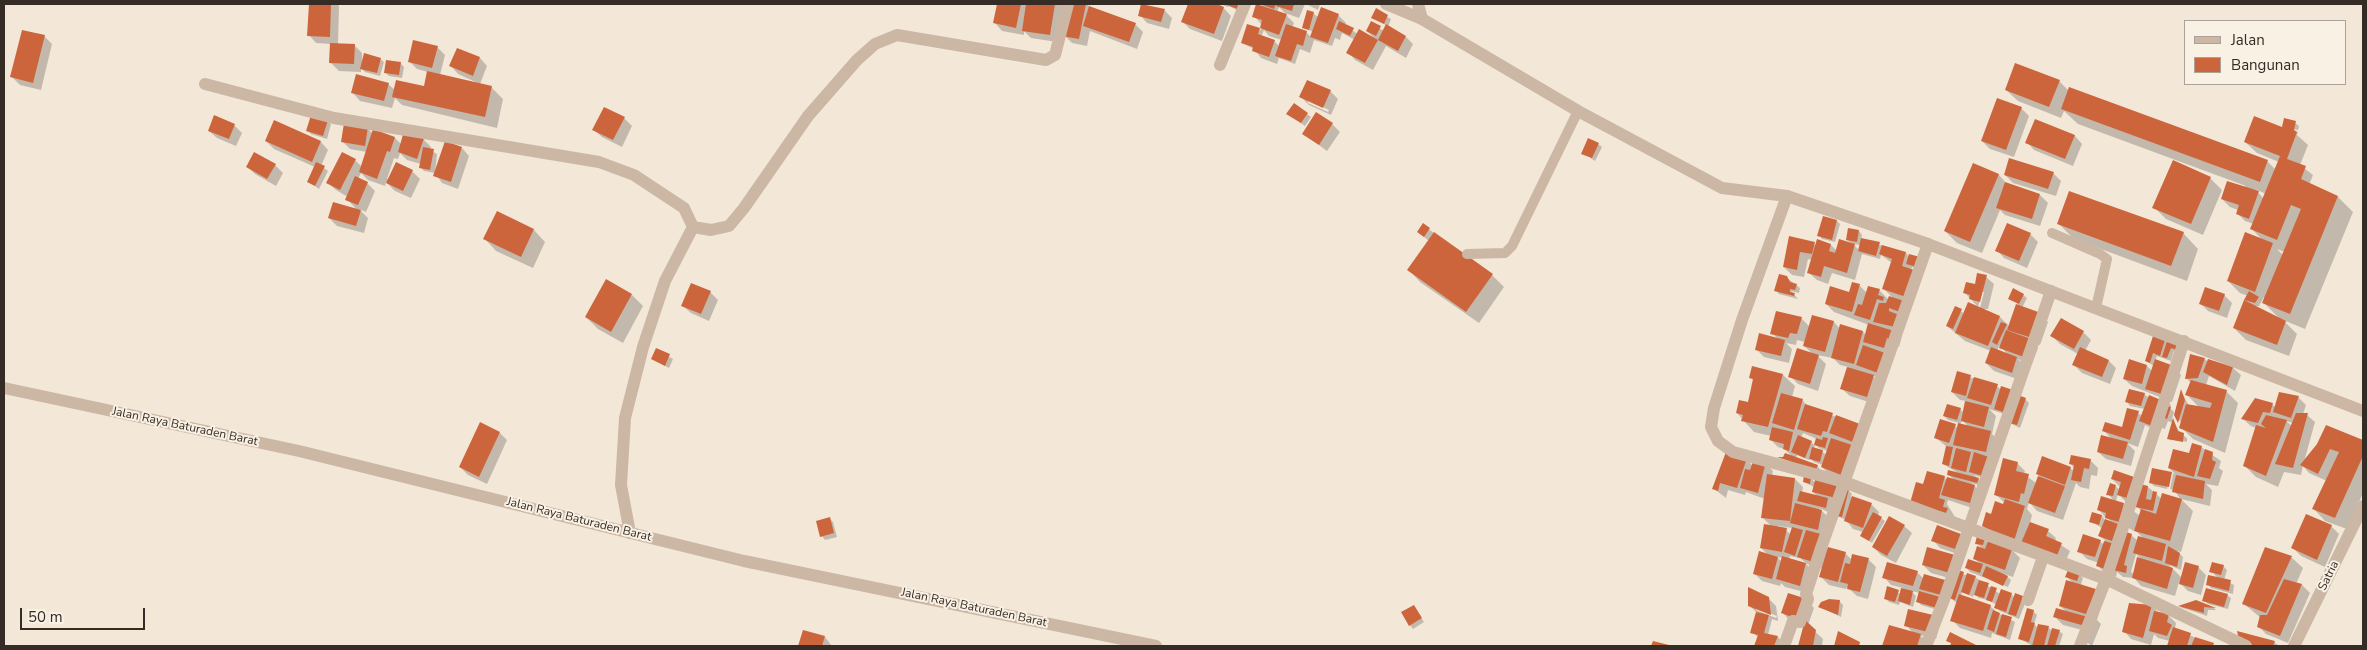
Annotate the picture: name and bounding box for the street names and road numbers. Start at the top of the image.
street label: Jalan Raya Baturaden Barat [111,405,259,449]
street label: Jalan Raya Baturaden Barat [505,495,653,545]
street label: Satria [2316,559,2342,593]
street label: Jalan Raya Baturaden Barat [900,586,1048,630]

